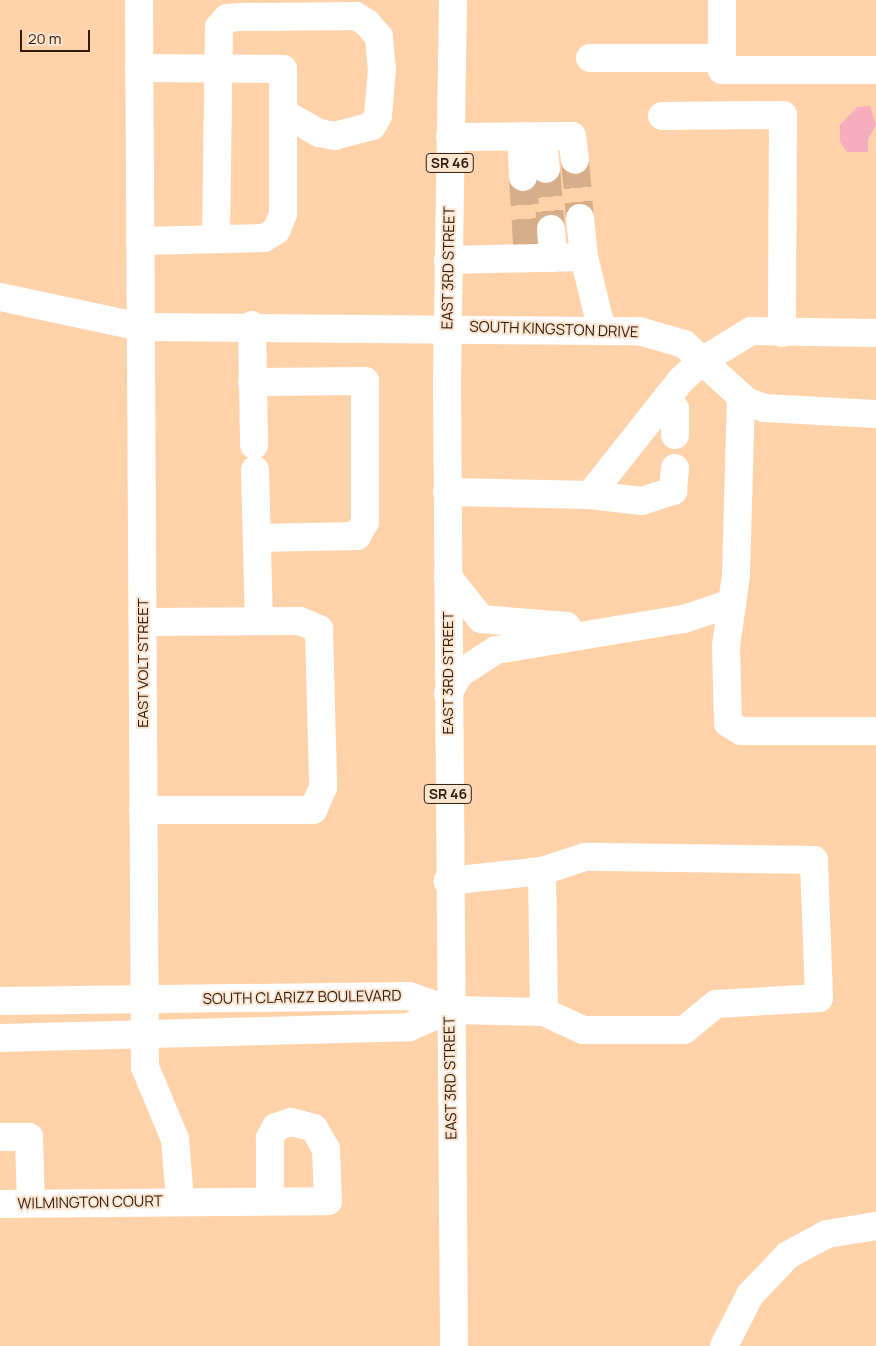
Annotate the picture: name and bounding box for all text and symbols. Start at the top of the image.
scale bar [22,20,92,52]
text: 20 m [28,28,61,49]
road number: SR 46 [425,152,475,174]
street label: EAST 3RD STREET [438,206,458,330]
street label: SOUTH KINGSTON DRIVE [469,317,639,341]
street label: EAST VOLT STREET [134,598,152,728]
street label: EAST 3RD STREET [439,611,457,735]
road number: SR 46 [423,782,473,806]
street label: SOUTH CLARIZZ BOULEVARD [202,986,402,1008]
street label: EAST 3RD STREET [440,1016,460,1140]
street label: WILMINGTON COURT [17,1192,163,1212]

